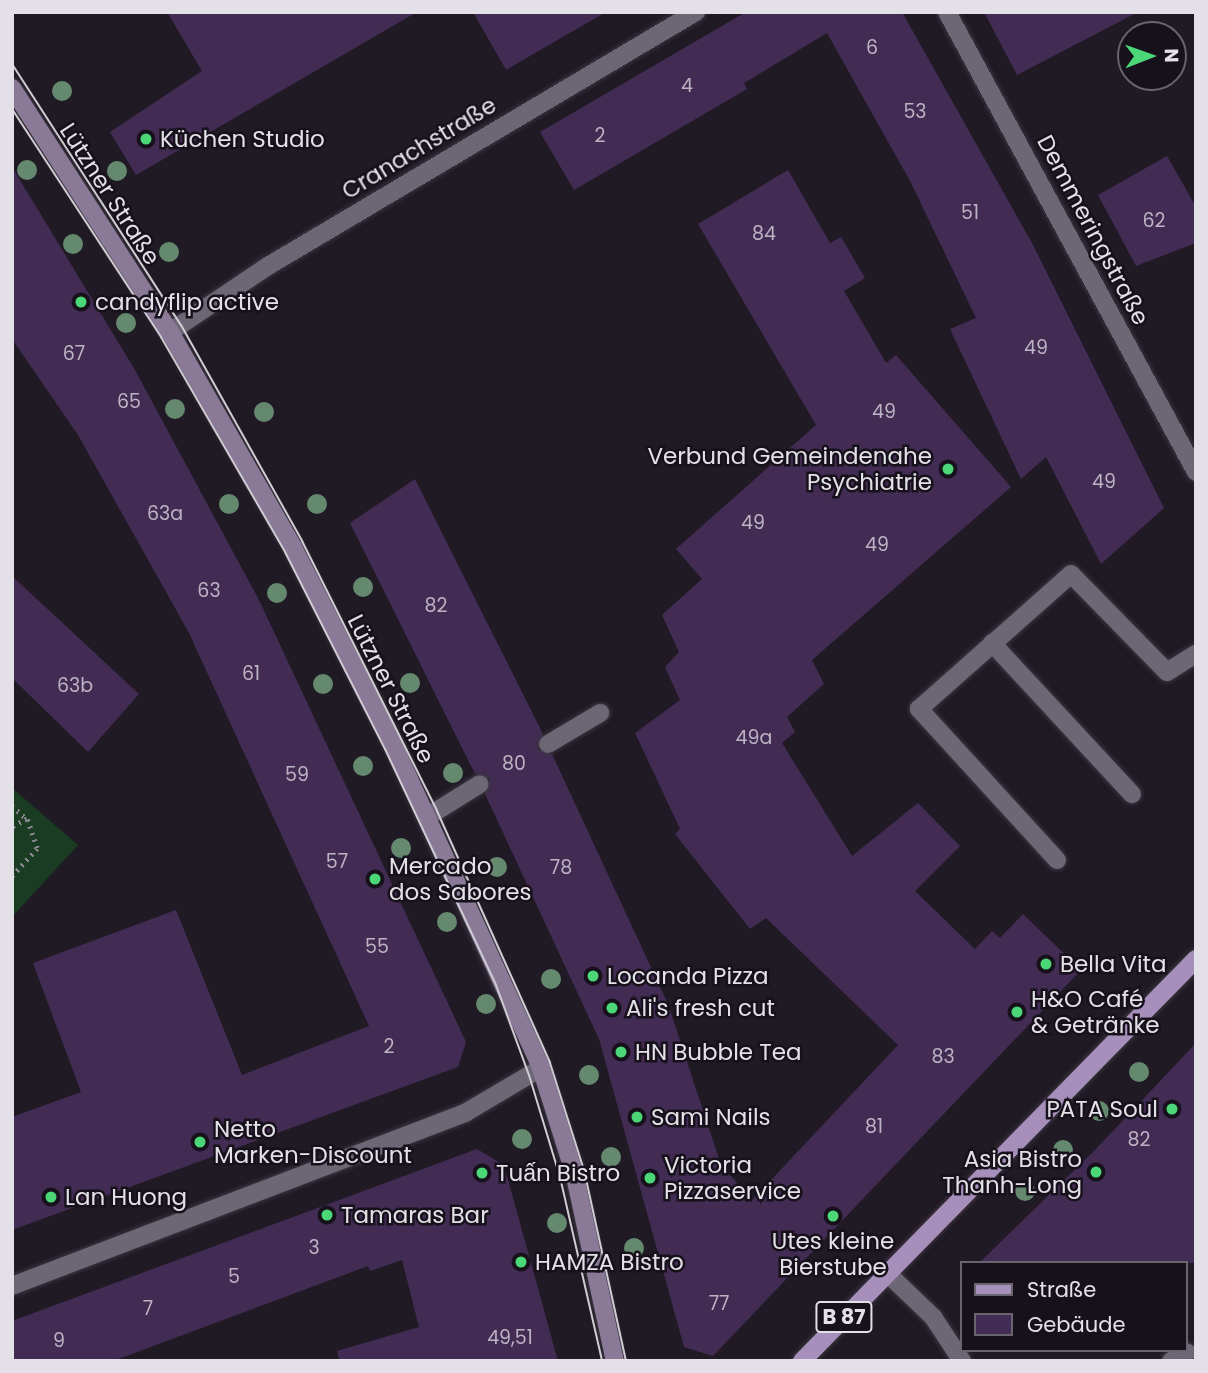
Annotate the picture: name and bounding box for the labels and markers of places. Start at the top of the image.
place label: Küchen Studio [160,125,325,153]
marker: Küchen Studio [138,131,154,147]
place label: candyflip active [95,288,279,316]
marker: candyflip active [73,294,89,310]
place label: Verbund Gemeindenahe Psychiatrie [647,442,932,496]
marker: Verbund Gemeindenahe Psychiatrie [938,459,958,479]
place label: Mercado dos Sabores [389,852,532,906]
marker: Mercado dos Sabores [367,871,383,887]
place label: Bella Vita [1060,950,1166,978]
marker: Bella Vita [1038,956,1054,972]
place label: Locanda Pizza [607,962,769,990]
marker: Locanda Pizza [585,968,601,984]
place label: H&O Café & Getränke [1031,985,1160,1039]
place label: Ali's fresh cut [626,994,775,1022]
marker: Ali's fresh cut [604,1000,620,1016]
marker: H&O Café & Getränke [1009,1004,1025,1020]
place label: HN Bubble Tea [635,1038,801,1066]
marker: HN Bubble Tea [613,1044,629,1060]
place label: PATA Soul [1046,1095,1158,1123]
marker: PATA Soul [1164,1101,1180,1117]
place label: Sami Nails [651,1103,771,1131]
marker: Sami Nails [629,1109,645,1125]
place label: Netto Marken-Discount [214,1115,412,1169]
marker: Netto Marken-Discount [192,1134,208,1150]
place label: Asia Bistro Thanh-Long [942,1145,1082,1199]
place label: Victoria Pizzaservice [664,1151,801,1205]
place label: Tuấn Bistro [496,1159,620,1187]
marker: Asia Bistro Thanh-Long [1088,1164,1104,1180]
marker: Tuấn Bistro [474,1165,490,1181]
marker: Victoria Pizzaservice [642,1170,658,1186]
place label: Lan Huong [65,1183,187,1211]
marker: Lan Huong [43,1189,59,1205]
place label: Tamaras Bar [341,1201,489,1229]
marker: Tamaras Bar [319,1207,335,1223]
marker: Utes kleine Bierstube [825,1208,841,1224]
place label: Utes kleine Bierstube [772,1227,894,1281]
place label: HAMZA Bistro [535,1248,684,1276]
marker: HAMZA Bistro [513,1254,529,1270]

